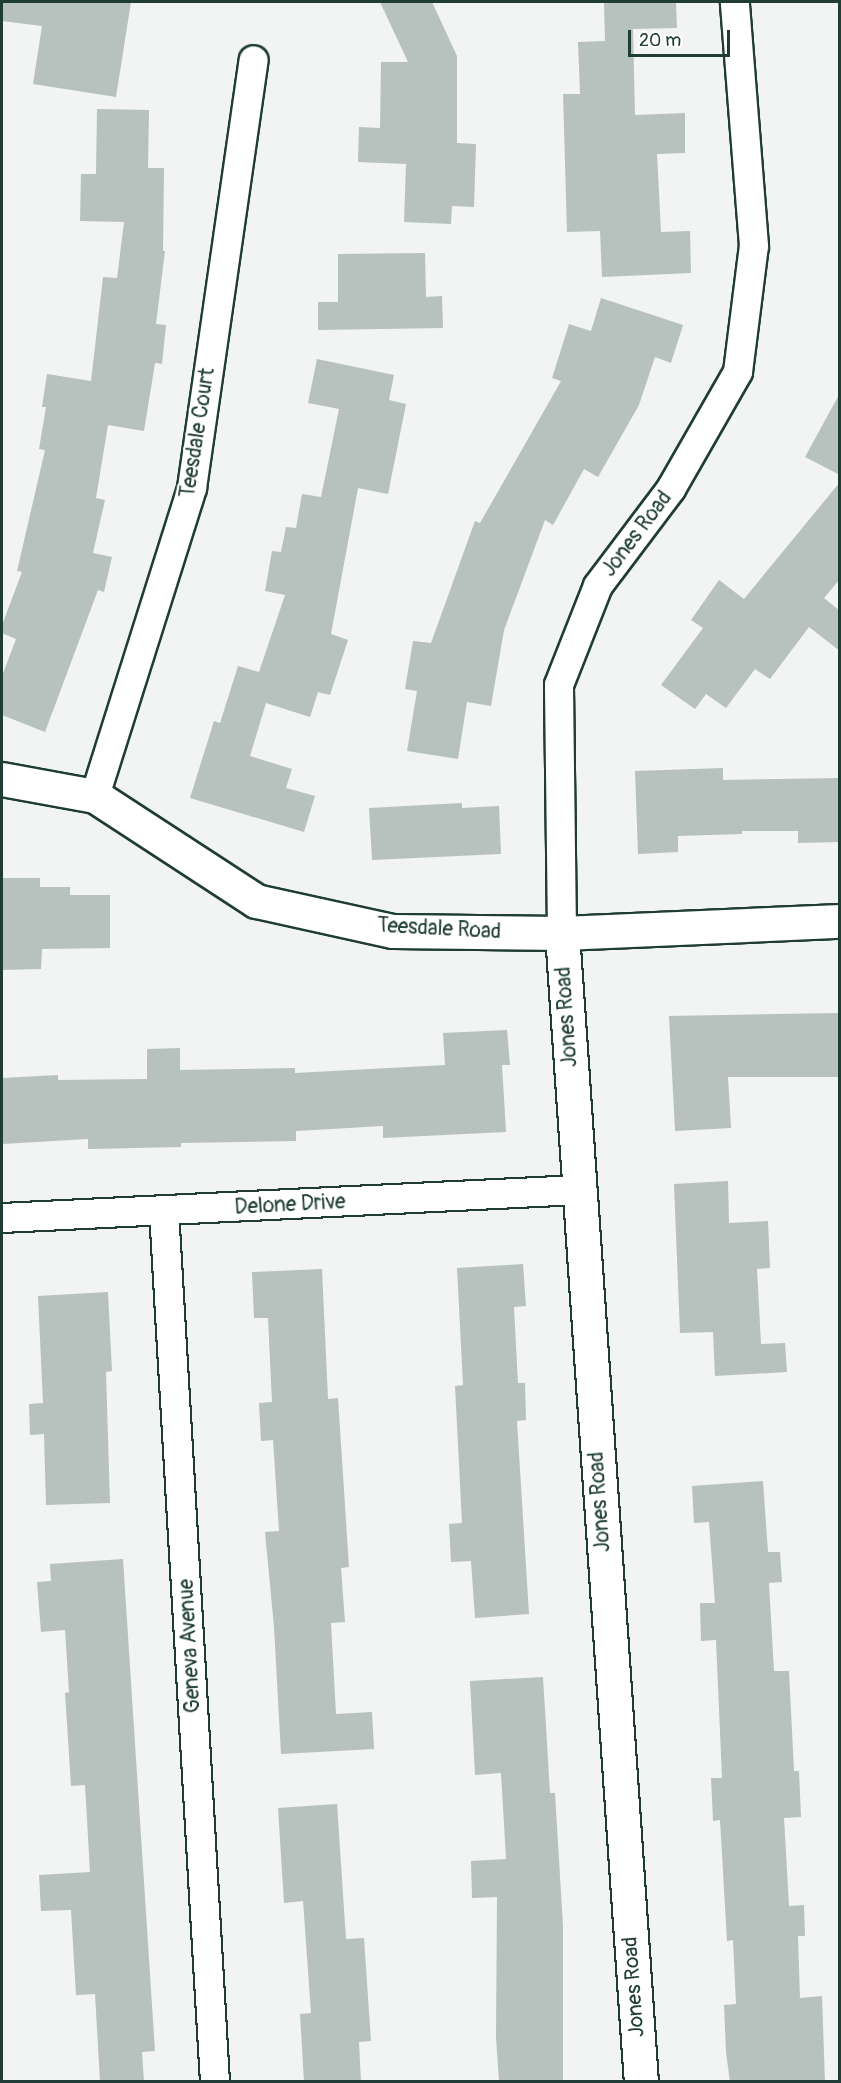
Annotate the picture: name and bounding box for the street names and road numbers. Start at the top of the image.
street label: Teesdale Court [175,366,221,500]
street label: Jones Road [597,486,677,582]
street label: Teesdale Road [376,913,502,945]
street label: Jones Road [551,966,583,1068]
street label: Delone Drive [234,1190,346,1220]
street label: Jones Road [584,1451,616,1553]
street label: Geneva Avenue [174,1578,206,1714]
street label: Jones Road [618,1936,650,2038]

